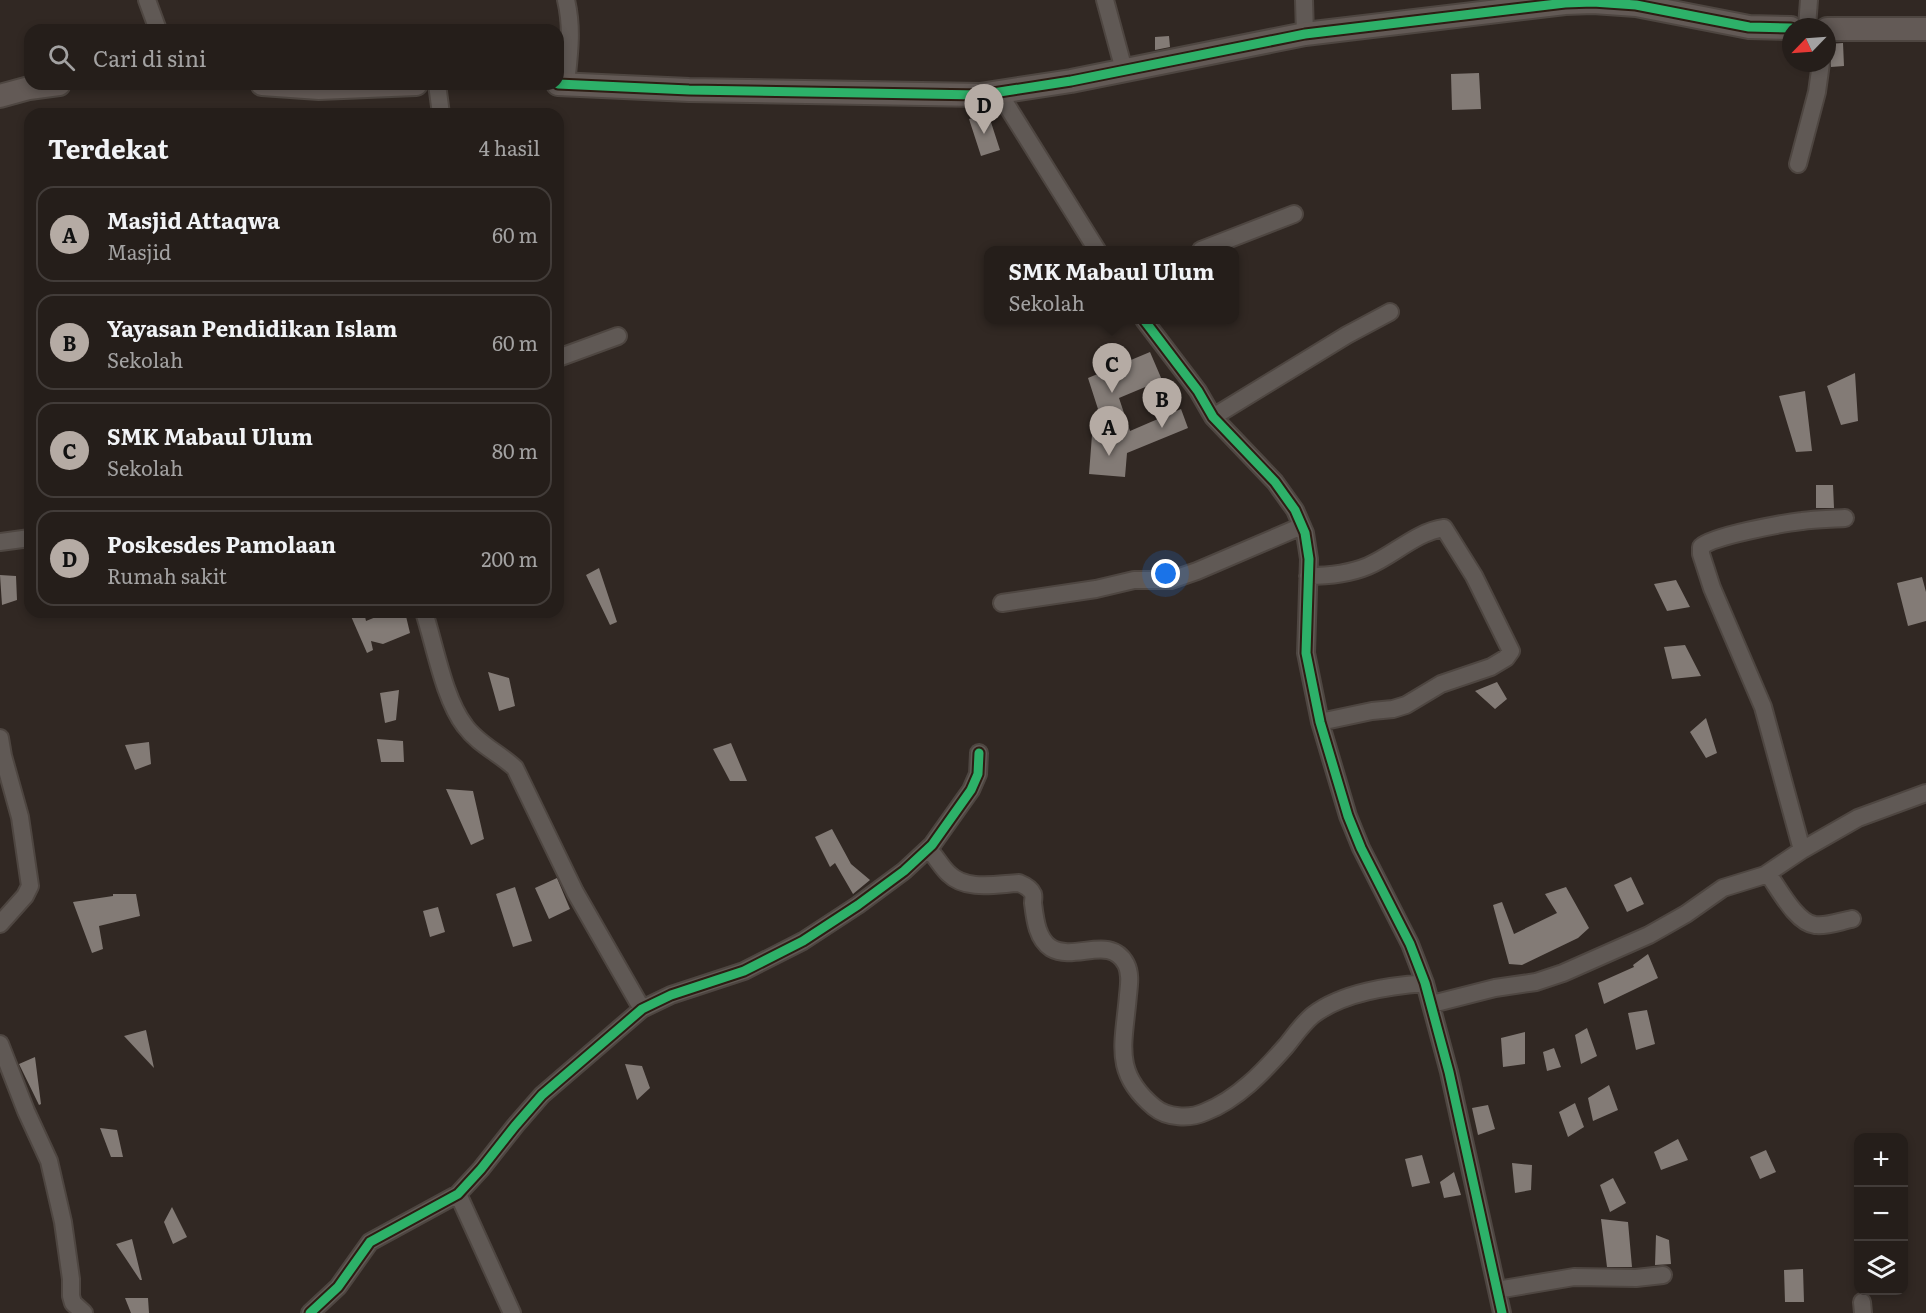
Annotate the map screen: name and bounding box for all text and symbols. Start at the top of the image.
north arrow [1782,18,1836,72]
search box [24,24,564,90]
icon: search [45,41,78,74]
text: Cari di sini [93,41,206,74]
pin: D [964,84,1004,134]
text: Terdekat [48,128,169,167]
text: 4 hasil [479,132,540,162]
text: Masjid Attaqwa [107,203,280,236]
text: A [62,219,77,249]
text: 60 m [492,219,538,249]
text: Masjid [107,236,171,266]
popup [984,246,1239,324]
text: SMK Mabaul Ulum [1009,254,1214,287]
text: Sekolah [1009,287,1085,317]
text: Yayasan Pendidikan Islam [107,311,398,344]
text: B [63,327,76,357]
text: 60 m [492,327,538,357]
text: Sekolah [107,344,183,374]
pin: C [1092,344,1132,393]
pin: B [1142,378,1182,428]
pin: A [1090,406,1128,456]
text: SMK Mabaul Ulum [107,419,313,452]
text: C [62,435,77,465]
text: 80 m [492,435,538,465]
text: Sekolah [107,452,183,482]
text: Poskesdes Pamolaan [107,527,336,560]
text: D [62,543,77,573]
text: 200 m [481,543,538,573]
your location [1151,559,1180,588]
text: Rumah sakit [107,560,227,590]
map controls [1854,1133,1908,1295]
button: + [1854,1133,1908,1187]
button: − [1854,1187,1908,1241]
button: layers [1854,1241,1908,1295]

